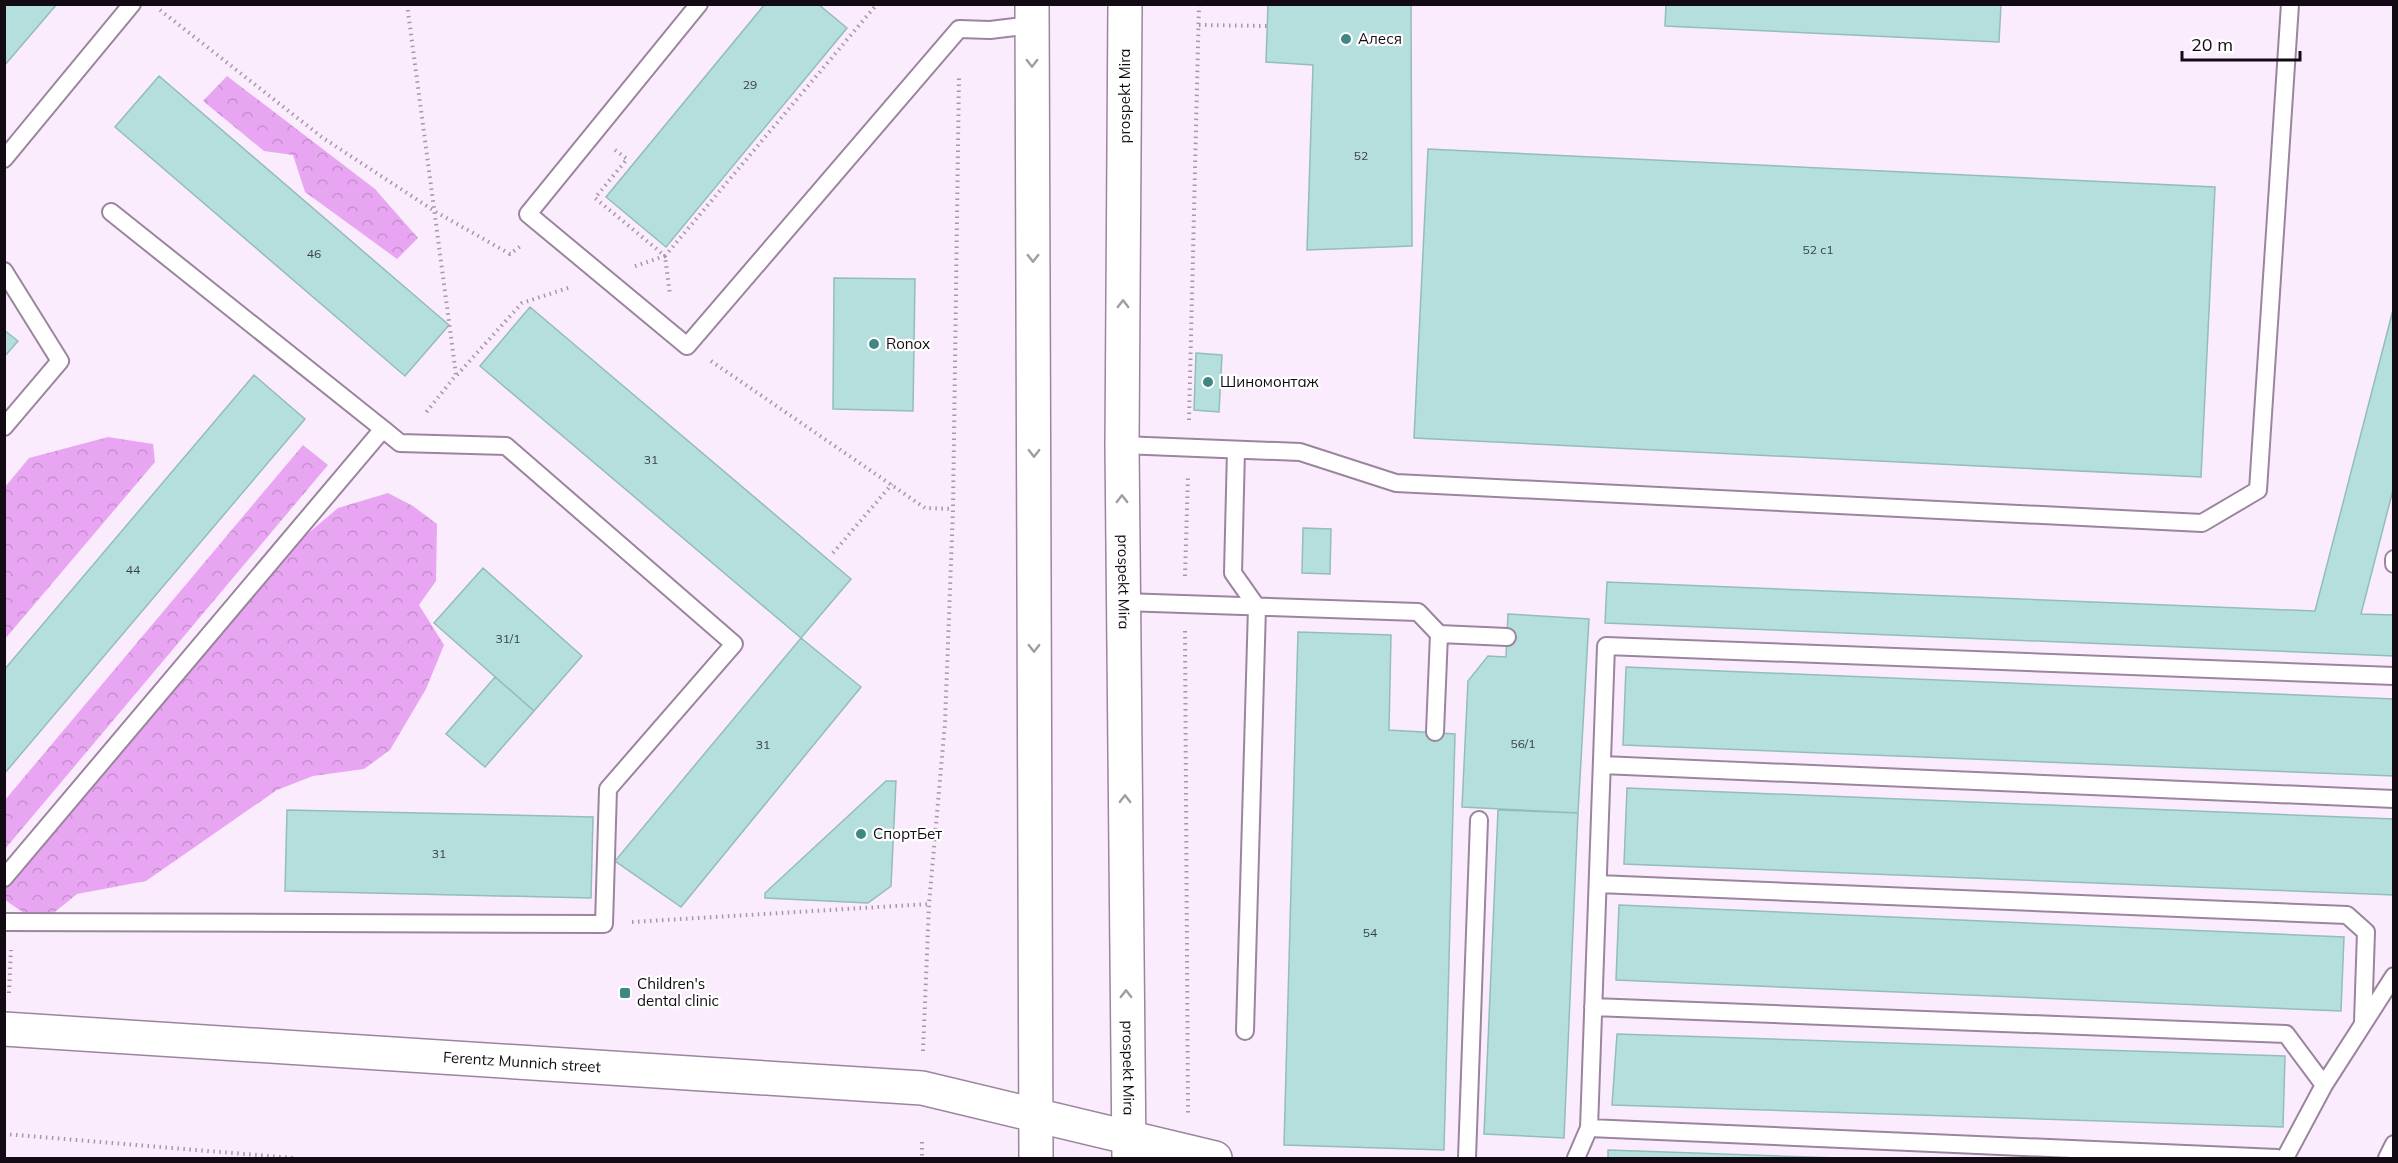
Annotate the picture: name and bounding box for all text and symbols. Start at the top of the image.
scale bar [2182,24,2300,62]
place label: Алеся [1358,29,1402,48]
marker: Алеся [1339,32,1353,46]
text: 20 m [2191,33,2233,56]
street label: prospekt Mira [1115,48,1134,144]
one-way arrow [1026,58,1039,67]
house number: 29 [743,77,757,92]
house number: 52 [1354,148,1368,163]
house number: 52 с1 [1803,242,1833,257]
house number: 46 [307,246,321,261]
one-way arrow [1027,253,1039,262]
one-way arrow [1117,299,1129,308]
place label: Ronox [886,334,930,353]
marker: Ronox [867,337,881,351]
place label: Шиномонтаж [1220,372,1320,391]
marker: Шиномонтаж [1201,375,1215,389]
one-way arrow [1028,448,1040,457]
house number: 31 [644,452,658,467]
one-way arrow [1116,494,1128,503]
street label: prospekt Mira [1114,534,1134,630]
house number: 44 [126,562,140,577]
house number: 31/1 [495,631,521,646]
one-way arrow [1028,643,1040,652]
house number: 56/1 [1510,736,1536,751]
house number: 31 [756,737,770,752]
one-way arrow [1119,794,1131,803]
place label: СпортБет [873,824,942,843]
marker: СпортБет [854,827,868,841]
house number: 31 [432,846,446,861]
house number: 54 [1363,925,1377,940]
place label: Children's dental clinic [637,974,719,1010]
marker: Children's dental clinic [618,986,632,1000]
one-way arrow [1120,989,1133,998]
street label: prospekt Mira [1119,1020,1139,1116]
street label: Ferentz Munnich street [442,1047,601,1076]

